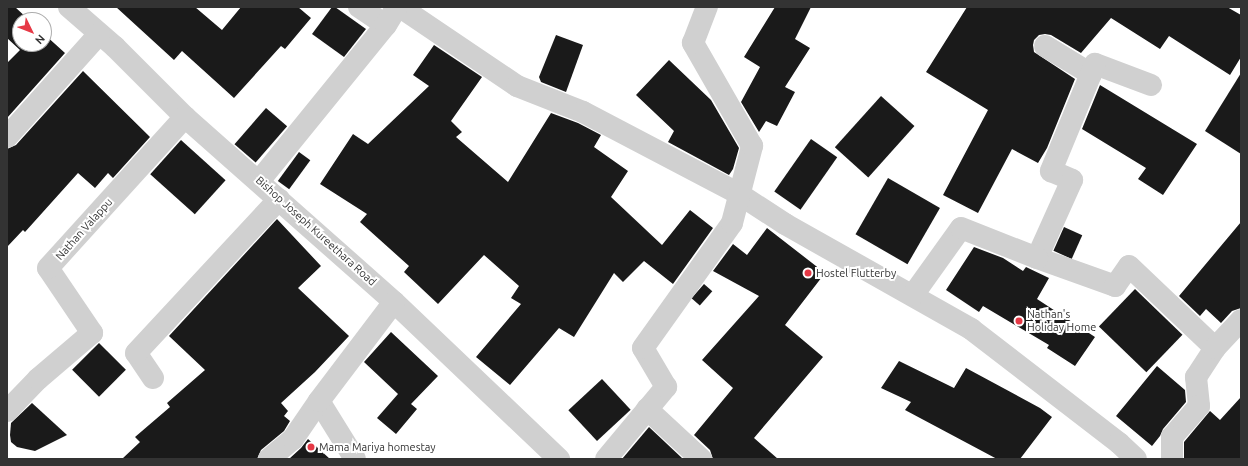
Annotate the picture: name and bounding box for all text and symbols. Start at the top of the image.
north arrow [12,12,52,52]
text: N [33,32,47,47]
street label: Bishop Joseph Kureethara Road [253,173,379,289]
street label: Nathan Valappu [53,195,115,263]
place label: Hostel Flutterby [816,266,896,280]
marker: Hostel Flutterby [803,268,813,278]
place label: Nathan's Holiday Home [1027,308,1096,334]
marker: Nathan's Holiday Home [1014,316,1024,326]
place label: Mama Mariya homestay [319,440,436,454]
marker: Mama Mariya homestay [306,442,316,452]

